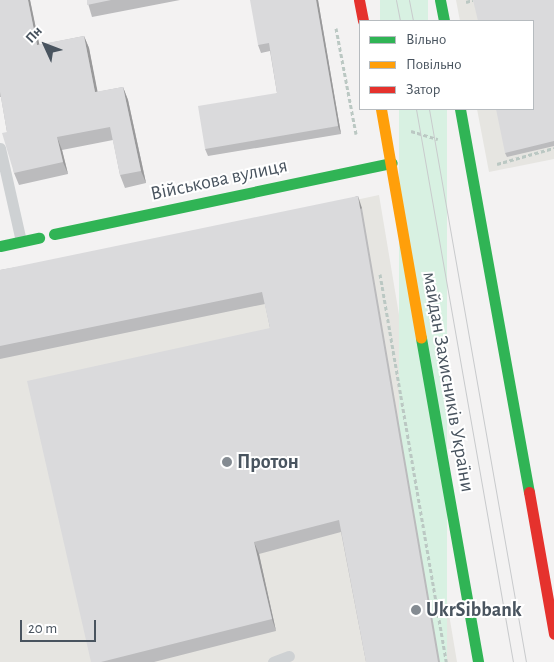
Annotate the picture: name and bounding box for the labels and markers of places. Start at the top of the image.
place label: Протон [237,450,299,474]
marker: Протон [221,456,233,468]
place label: UkrSibbank [426,598,522,622]
marker: UkrSibbank [410,604,422,616]

